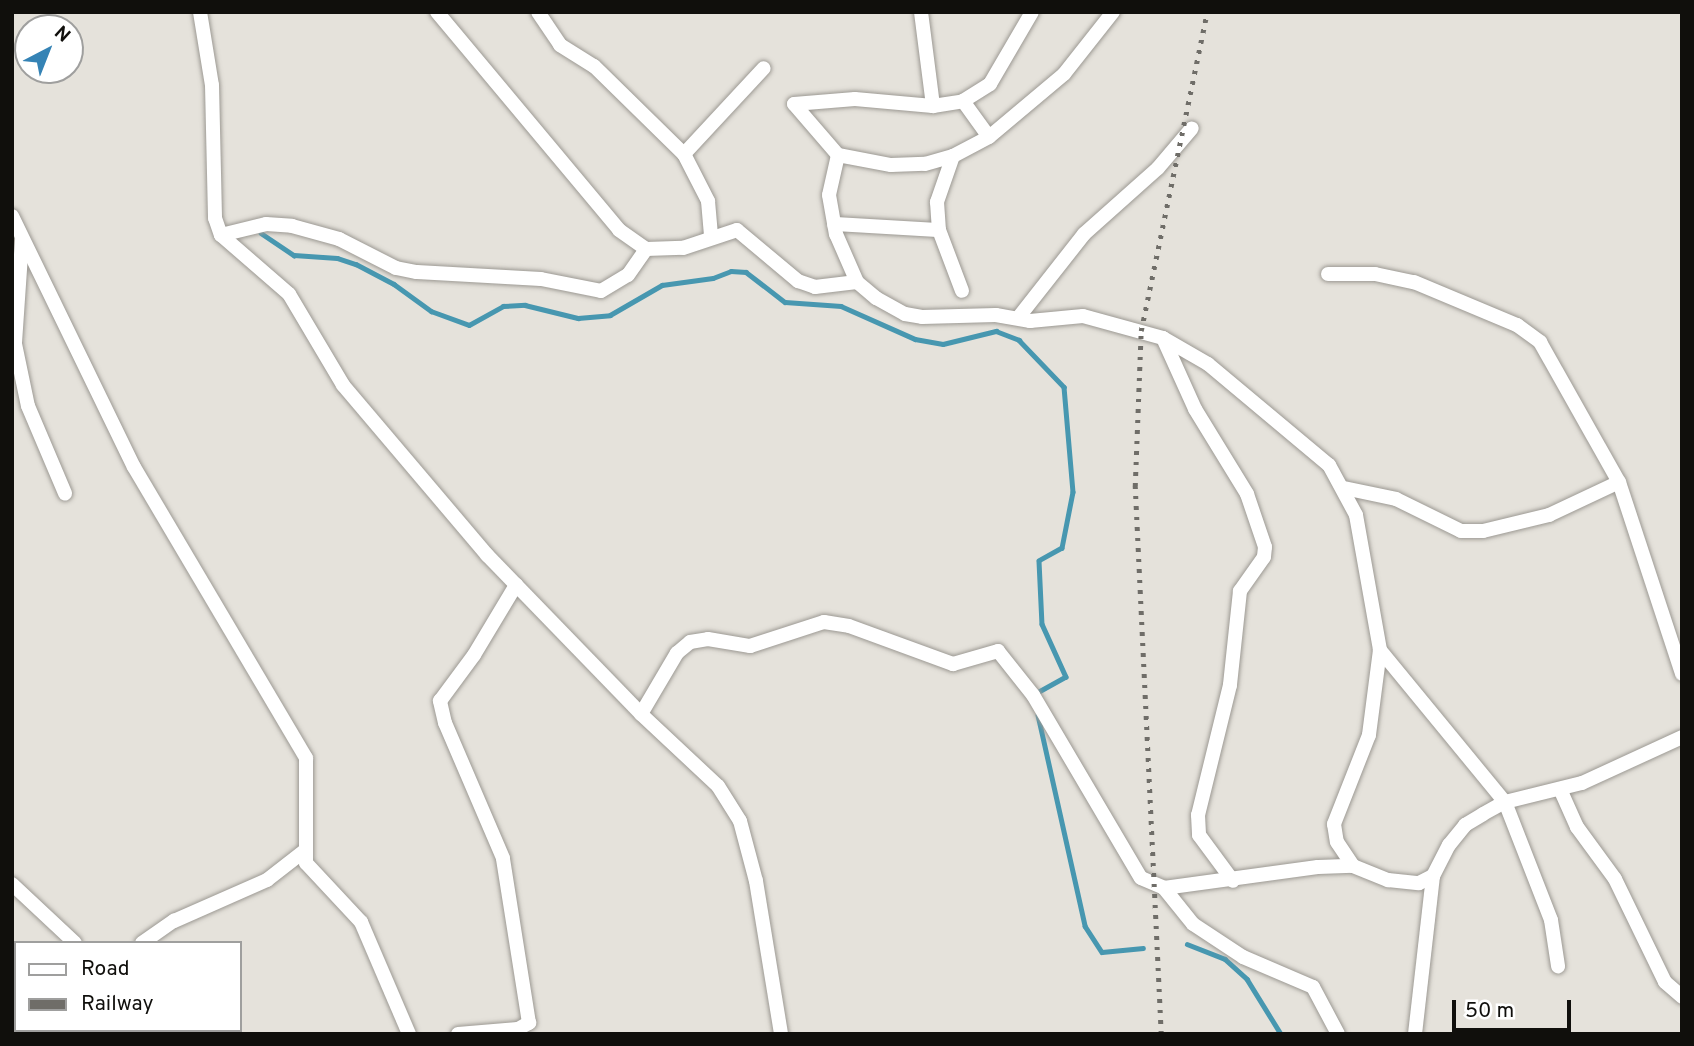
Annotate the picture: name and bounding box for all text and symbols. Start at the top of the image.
north arrow [14,14,84,84]
text: N [49,21,75,48]
legend [14,941,242,1032]
text: Road [81,956,130,983]
scale bar [1456,986,1575,1030]
text: Railway [81,991,154,1018]
text: 50 m [1465,998,1514,1025]

